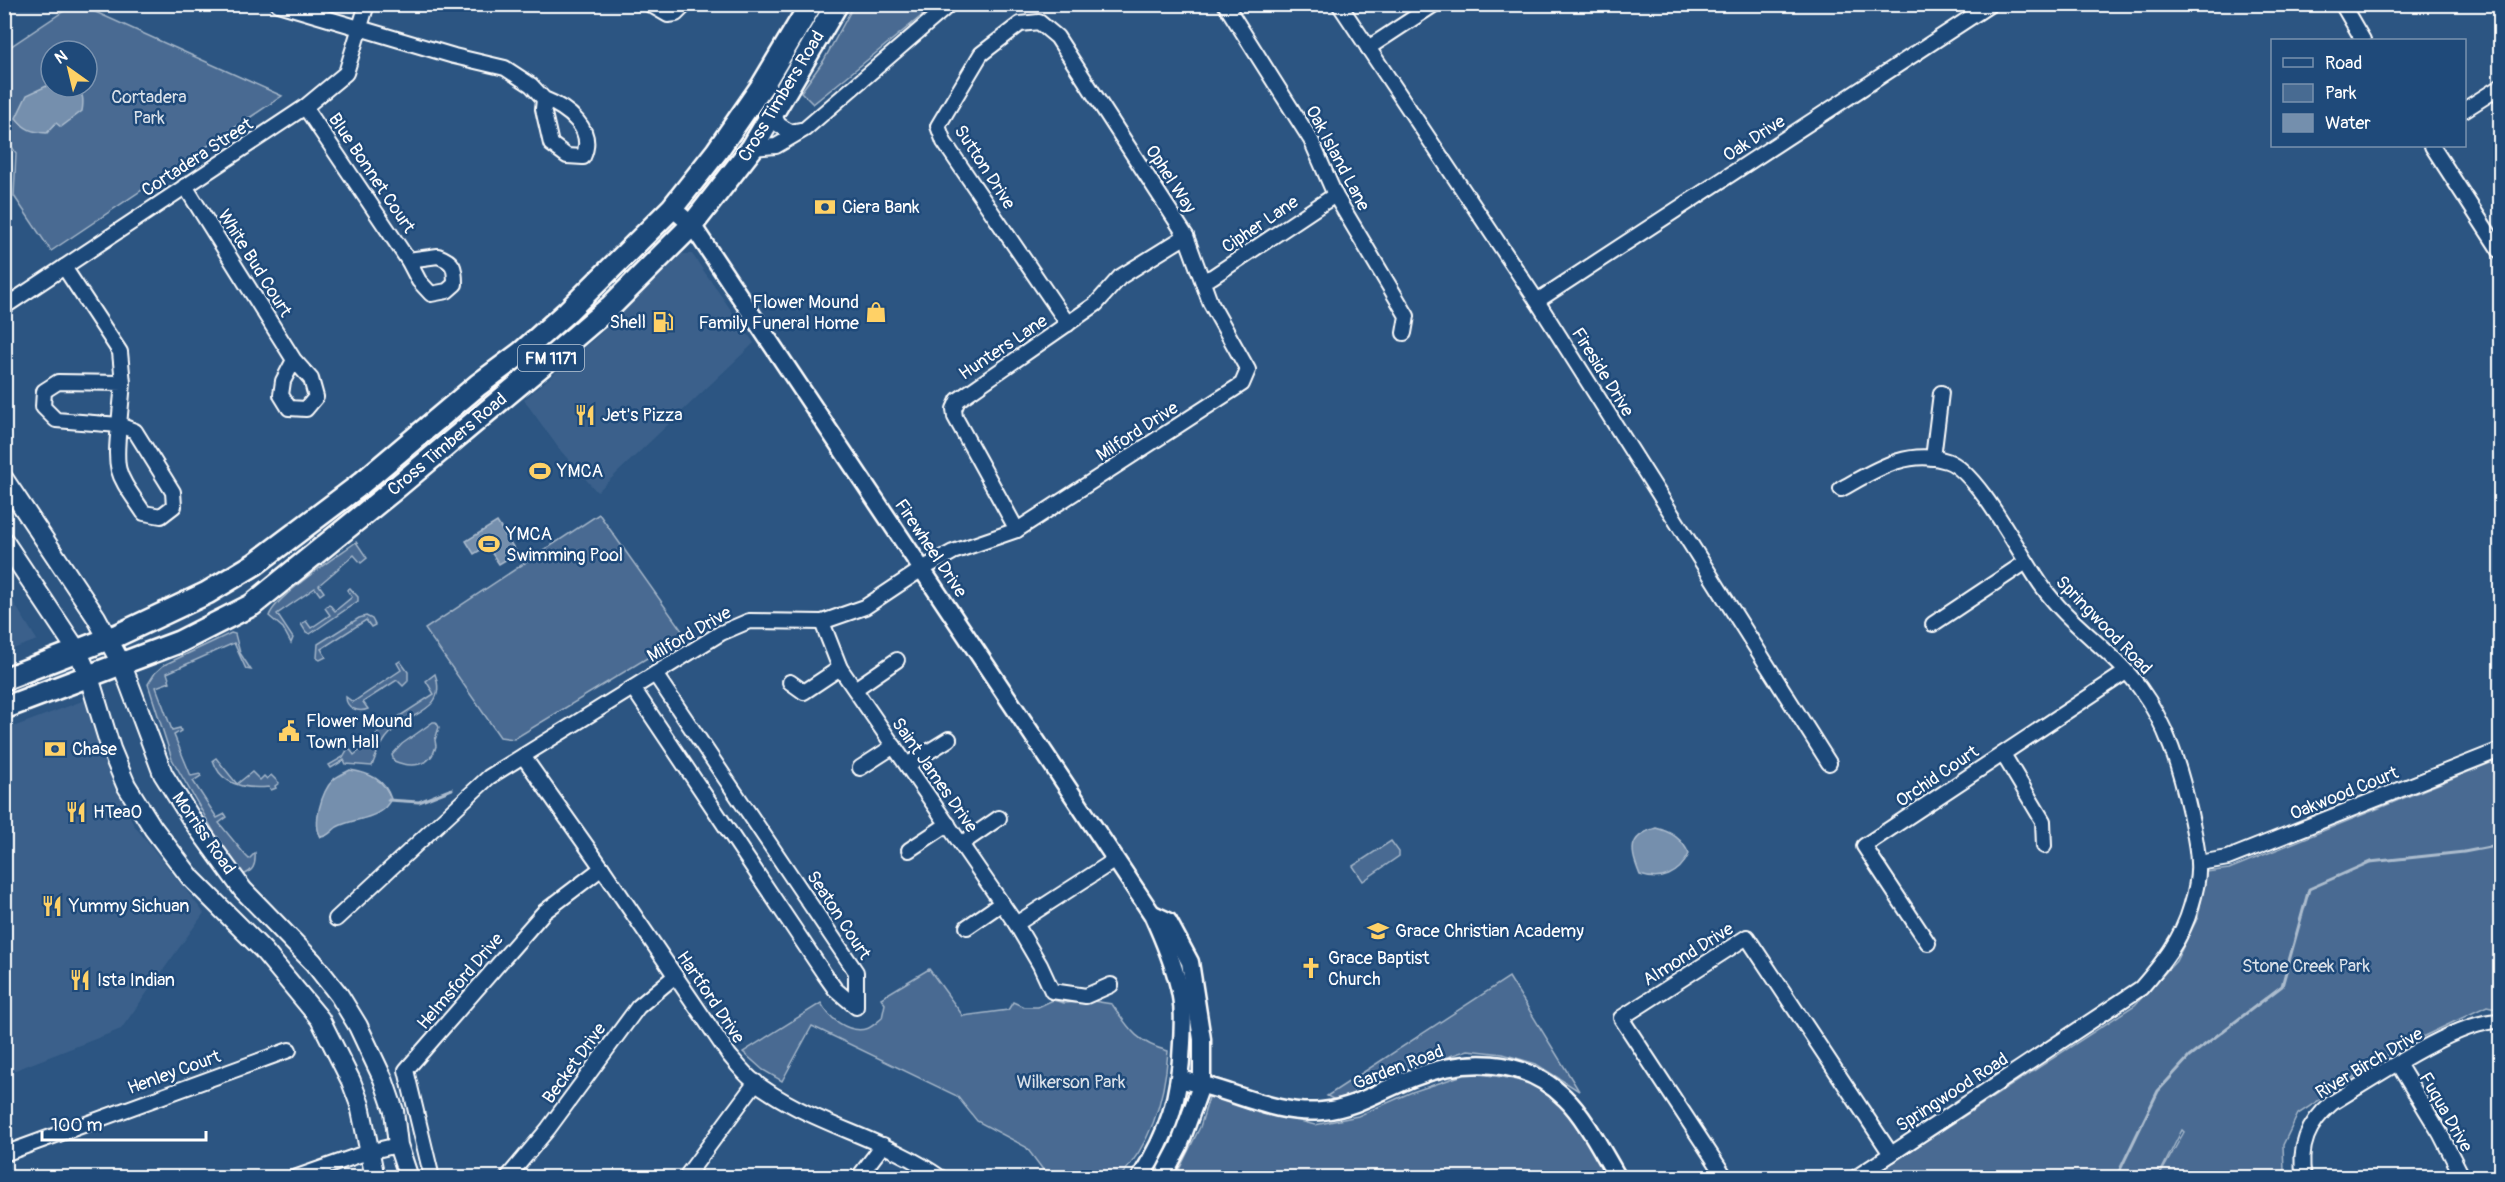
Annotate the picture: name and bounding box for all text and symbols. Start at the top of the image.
street label: Cross Timbers Road [733,26,830,166]
north arrow [39,39,99,99]
legend [2271,39,2466,147]
text: N [51,46,71,69]
text: Road [2325,52,2362,75]
text: Park [2325,82,2357,105]
park label: Cortadera Park [111,86,187,130]
street label: Oak Island Lane [1300,101,1375,215]
street label: Blue Bonnet Court [323,109,421,238]
street label: Oak Drive [1719,110,1790,167]
street label: Cortadera Street [137,112,258,202]
text: Water [2325,112,2371,135]
street label: Sutton Drive [949,121,1020,214]
street label: Ophel Way [1140,141,1201,218]
street label: Cipher Lane [1218,190,1303,258]
bank icon: Ciera Bank [813,195,837,219]
place label: Ciera Bank [842,196,920,219]
street label: White Bud Court [212,205,297,322]
place label: Flower Mound Family Funeral Home [698,291,859,335]
shop icon: Flower Mound Family Funeral Home [864,300,888,324]
street label: Hunters Lane [955,309,1052,385]
fuel station icon: Shell [651,310,675,334]
place label: Shell [610,311,646,334]
street label: Fireside Drive [1566,324,1639,421]
road number: FM 1171 [518,345,584,371]
street label: Cross Timbers Road [383,388,512,501]
street label: Milford Drive [1092,396,1183,467]
restaurant icon: Jet's Pizza [573,403,597,427]
place label: Jet's Pizza [602,404,683,427]
sports icon: YMCA [528,459,552,483]
place label: YMCA [556,460,604,483]
street label: Firewheel Drive [889,495,972,602]
place label: YMCA Swimming Pool [505,523,623,567]
sports icon: YMCA Swimming Pool [477,532,501,556]
street label: Springwood Road [2050,571,2157,680]
street label: Milford Drive [643,601,736,668]
place label: Flower Mound Town Hall [306,710,413,754]
street label: Saint James Drive [886,713,983,837]
public building icon: Flower Mound Town Hall [277,719,301,743]
bank icon: Chase [43,737,67,761]
place label: Chase [72,738,117,761]
street label: Orchid Court [1891,740,1984,813]
street label: Oakwood Court [2287,761,2403,826]
street label: Morriss Road [167,787,241,879]
restaurant icon: HTeaO [64,800,88,824]
place label: HTeaO [93,801,142,824]
street label: Seaton Court [801,866,876,965]
restaurant icon: Yummy Sichuan [40,894,64,918]
place label: Yummy Sichuan [68,895,189,918]
street label: Almond Drive [1639,917,1738,991]
school or university icon: Grace Christian Academy [1366,919,1390,943]
place label: Grace Christian Academy [1395,920,1584,943]
street label: Helmsford Drive [412,928,509,1034]
street label: Hartford Drive [671,947,750,1048]
place label: Grace Baptist Church [1328,947,1430,991]
park label: Stone Creek Park [2242,955,2371,978]
church icon: Grace Baptist Church [1299,956,1323,980]
restaurant icon: Ista Indian [68,968,92,992]
place label: Ista Indian [97,969,175,992]
street label: Becket Drive [537,1018,611,1108]
street label: River Birch Drive [2311,1022,2427,1105]
street label: Garden Road [1350,1040,1447,1095]
street label: Henley Court [124,1045,225,1100]
street label: Springwood Road [1892,1048,2013,1137]
street label: Fuqua Drive [2414,1068,2478,1156]
park label: Wilkerson Park [1017,1071,1126,1094]
scale bar [42,1104,206,1142]
text: 100 m [51,1114,103,1137]

